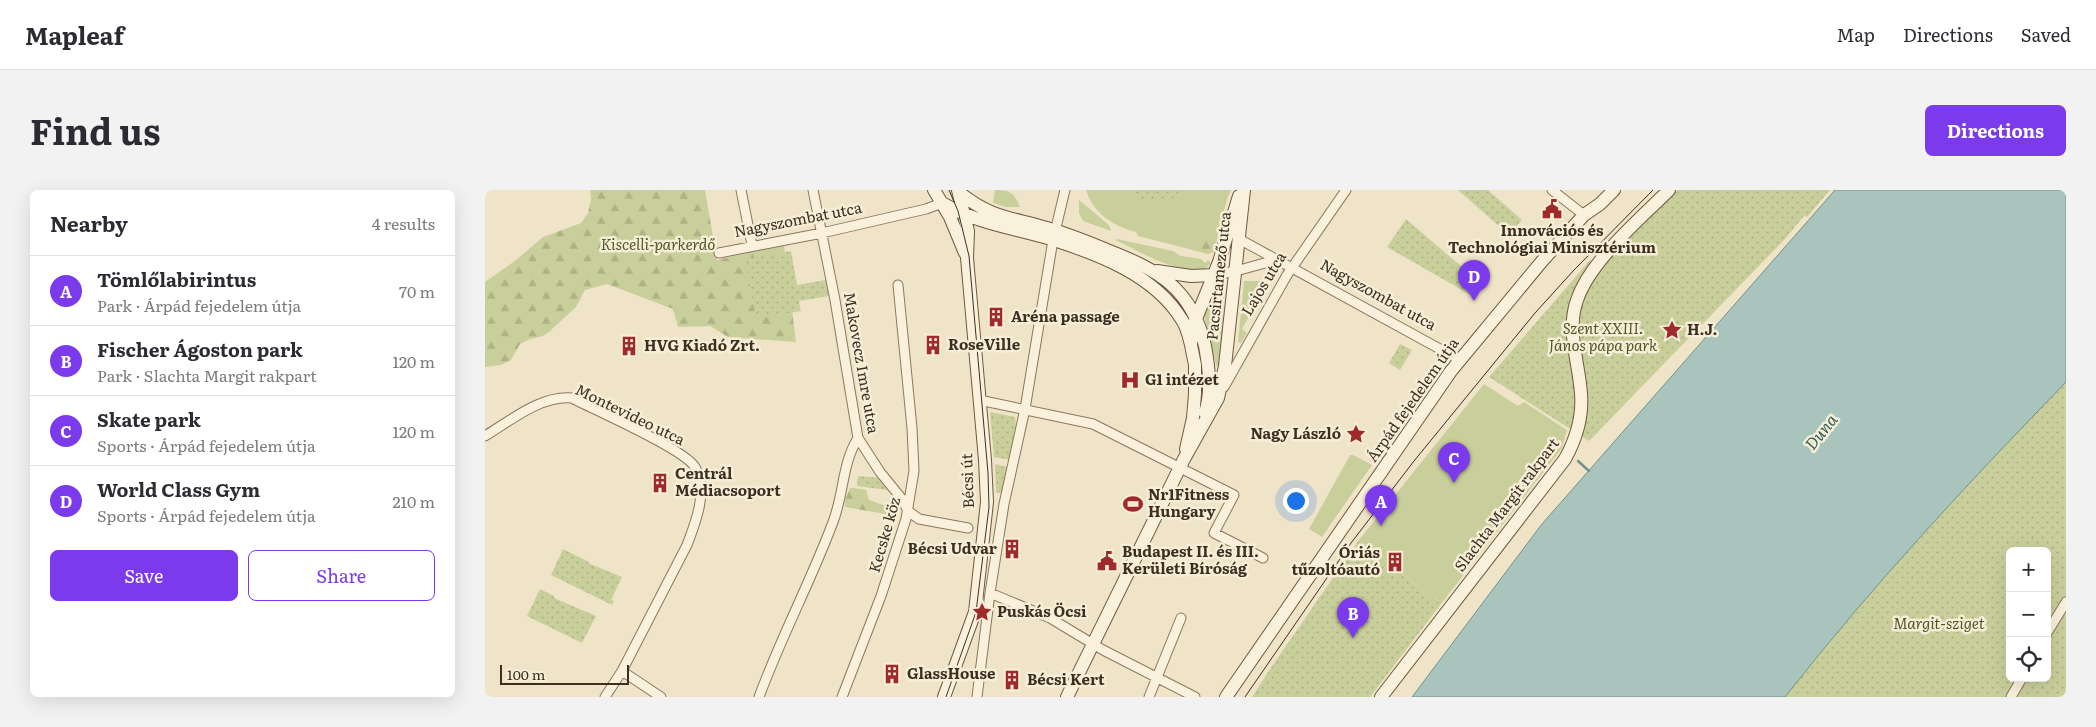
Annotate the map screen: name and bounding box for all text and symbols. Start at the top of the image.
text: Mapleaf [25,17,124,52]
text: Map [1837,21,1875,48]
text: Directions [1903,21,1993,48]
text: Saved [2021,21,2071,48]
text: Find us [30,104,160,156]
button: Directions [1925,105,2066,156]
street label: Nagyszombat utca [732,195,864,242]
public building icon: Innovációs és Technológiai Minisztérium [1541,198,1563,220]
text: Nearby [50,207,128,238]
street label: Pacsirtamező utca [1199,210,1236,341]
text: 4 results [372,211,435,235]
place label: Innovációs és Technológiai Minisztérium [1448,218,1656,258]
park label: Kiscelli-parkerdő [601,232,715,255]
street label: Lajos utca [1235,246,1291,320]
street label: Nagyszombat utca [1316,252,1442,336]
pin: D [1458,260,1490,301]
text: Tömlőlabirintus [97,265,256,293]
text: A [60,279,72,303]
text: 70 m [399,279,435,303]
street label: Makovecz Imre utca [839,290,886,436]
text: Park · Árpád fejedelem útja [97,293,301,317]
place label: Aréna passage [1011,304,1120,327]
building icon: Aréna passage [985,306,1007,328]
park label: Szent XXIII. János pápa park [1549,316,1658,356]
place label: H.J. [1687,317,1717,340]
place icon: H.J. [1661,319,1683,341]
street label: Árpád fejedelem útja [1360,331,1464,466]
place label: RoseVille [948,332,1021,355]
place label: HVG Kiadó Zrt. [644,333,760,356]
building icon: RoseVille [922,334,944,356]
text: Fischer Ágoston park [97,335,303,363]
building icon: HVG Kiadó Zrt. [618,335,640,357]
text: B [60,349,72,373]
text: 120 m [392,349,435,373]
text: Park · Slachta Margit rakpart [97,363,317,387]
place label: G1 intézet [1145,367,1219,390]
hospital icon: G1 intézet [1119,369,1141,391]
street label: Montevideo utca [572,377,690,451]
text: Skate park [97,405,201,433]
water label: Duna [1798,408,1843,454]
text: C [60,419,72,443]
text: 120 m [392,419,435,443]
place label: Nagy László [1251,421,1341,444]
place icon: Nagy László [1345,423,1367,445]
street label: Slachta Margit rakpart [1448,432,1564,576]
text: Sports · Árpád fejedelem útja [97,433,316,457]
pin: C [1438,442,1470,483]
street label: Bécsi út [954,453,979,509]
place label: Centrál Médiacsoport [675,461,781,501]
building icon: Centrál Médiacsoport [649,472,671,494]
text: World Class Gym [97,475,260,503]
place label: Nr1Fitness Hungary [1148,482,1230,522]
pin: A [1365,485,1397,526]
your location [1283,488,1309,514]
text: D [60,489,72,513]
text: 210 m [392,489,435,513]
sports icon: Nr1Fitness Hungary [1122,493,1144,515]
street label: Kecske köz [862,494,905,575]
text: Sports · Árpád fejedelem útja [97,503,316,527]
place label: Bécsi Udvar [908,536,997,559]
building icon: Bécsi Udvar [1001,538,1023,560]
place label: Budapest II. és III. Kerületi Bíróság [1122,539,1259,579]
place label: Óriás tűzoltóautó [1291,540,1381,580]
map controls [2006,547,2051,682]
button: + [2006,547,2051,592]
button: Save [50,550,238,601]
button: Share [248,550,435,601]
public building icon: Budapest II. és III. Kerületi Bíróság [1096,550,1118,572]
building icon: Óriás tűzoltóautó [1384,551,1406,573]
button: − [2006,592,2051,637]
pin: B [1337,597,1369,638]
place label: Puskás Öcsi [997,599,1087,622]
place icon: Puskás Öcsi [971,601,993,623]
park label: Margit-sziget [1893,611,1985,634]
button: locate [2006,637,2051,682]
place label: GlassHouse [907,661,996,684]
scale bar [500,662,629,685]
building icon: GlassHouse [881,663,903,685]
text: 100 m [507,664,545,684]
place label: Bécsi Kert [1027,667,1105,690]
building icon: Bécsi Kert [1001,669,1023,691]

